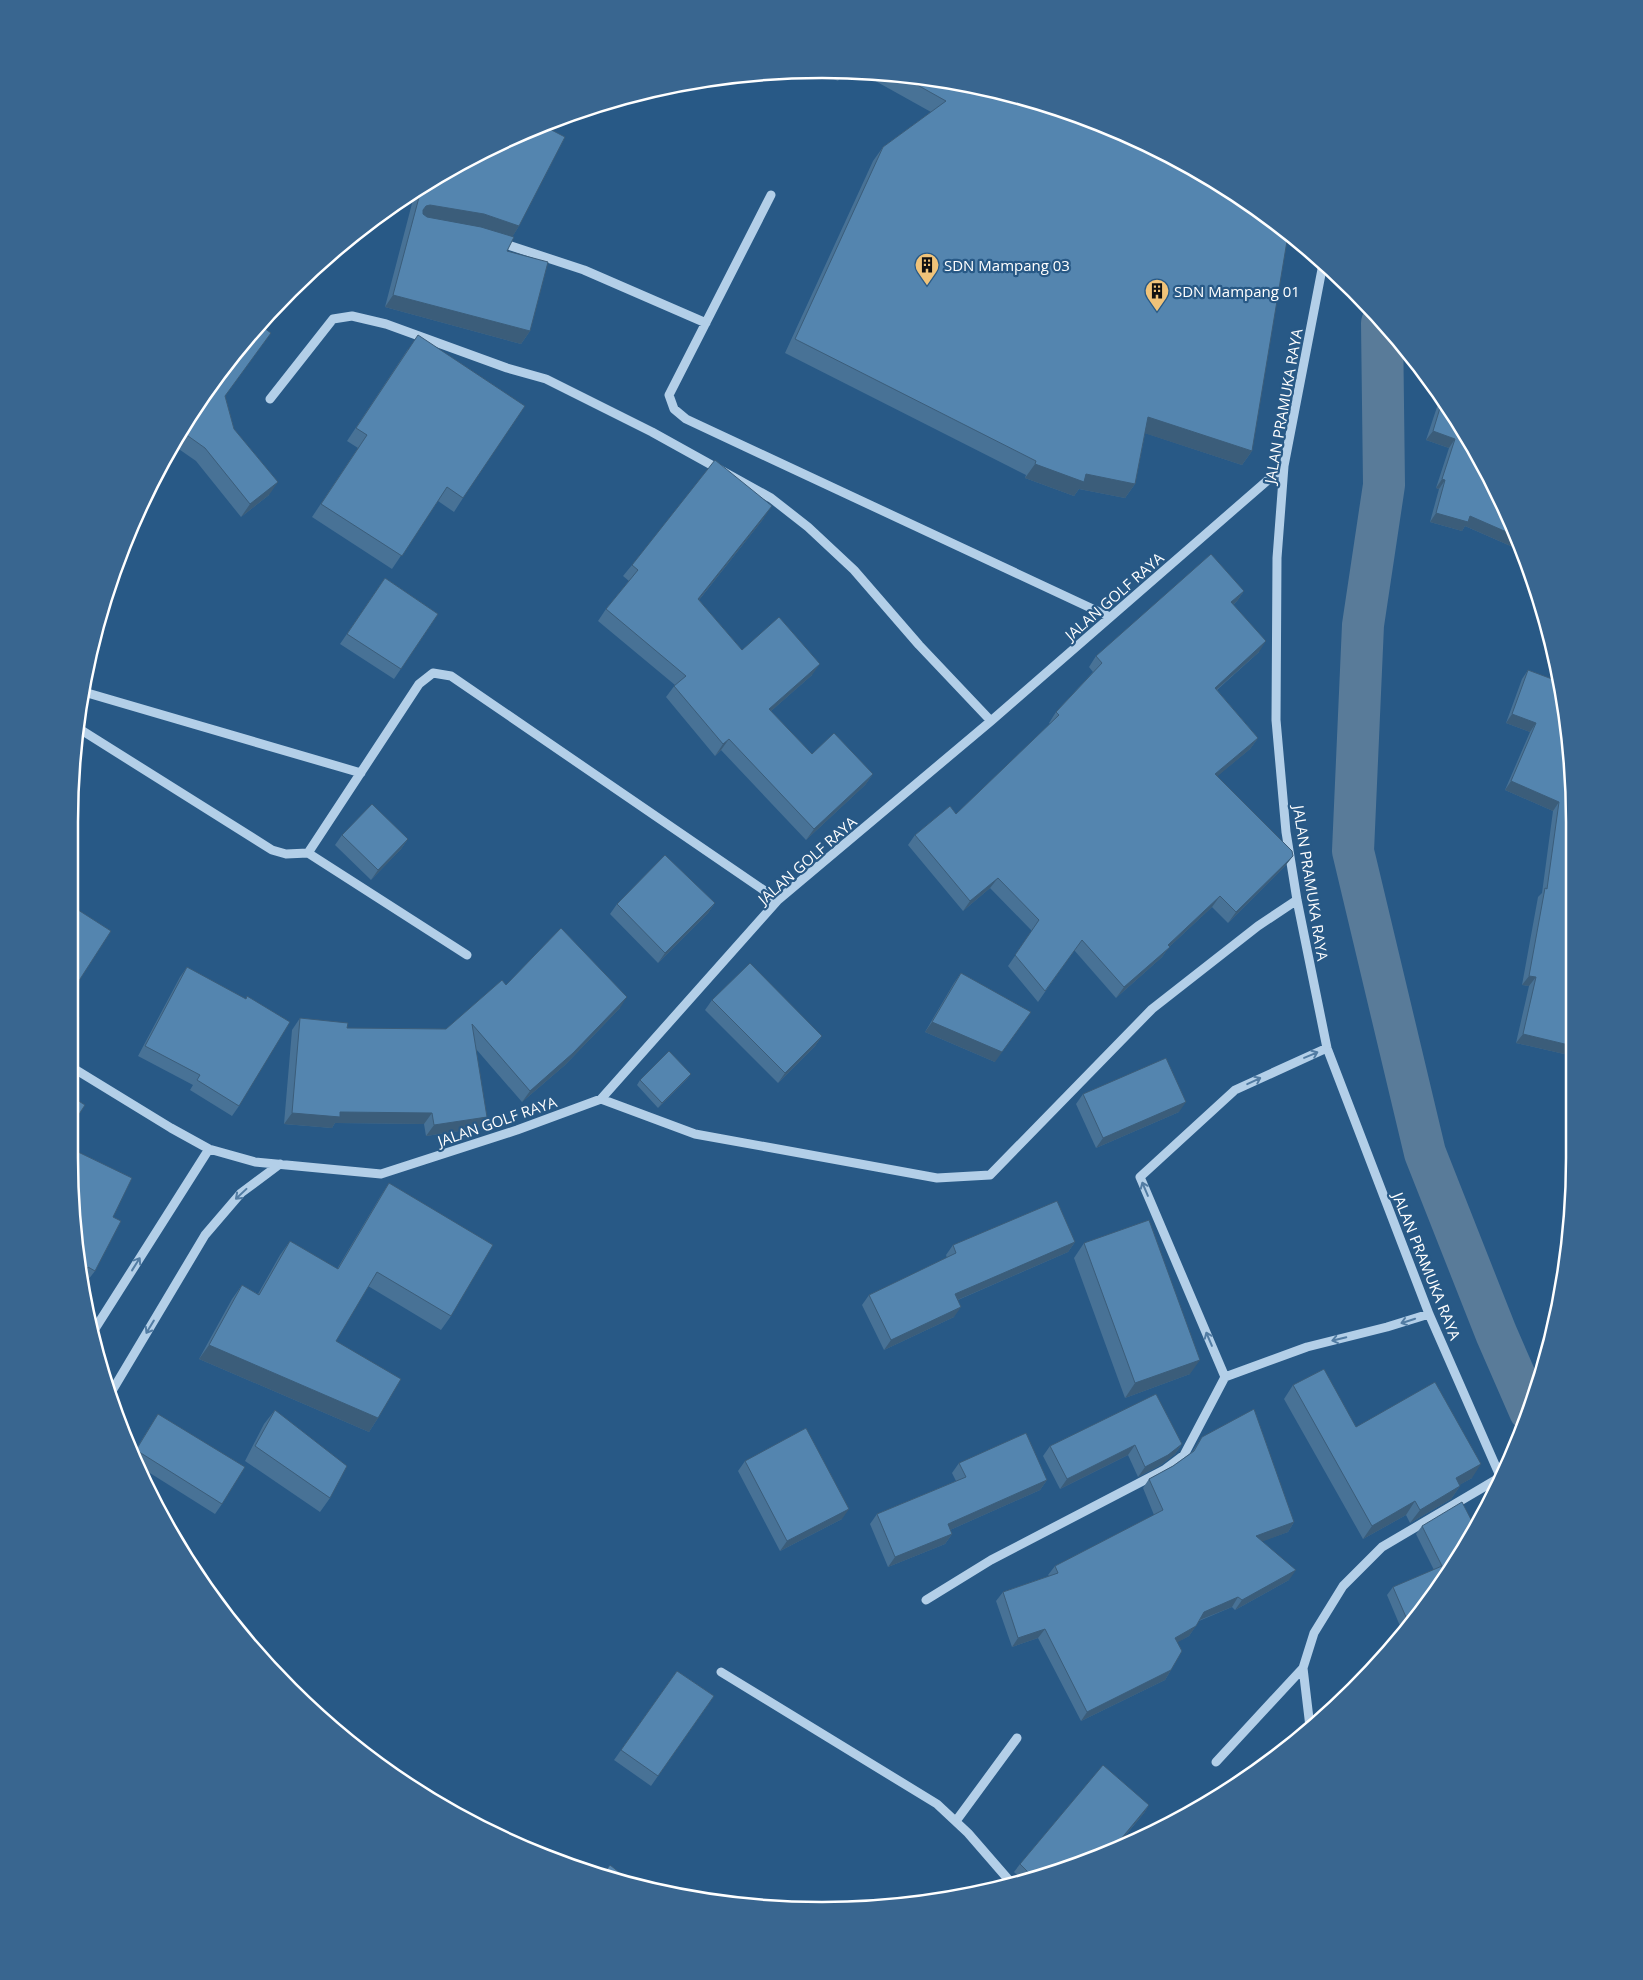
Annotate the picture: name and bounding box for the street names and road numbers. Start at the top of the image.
street label: JALAN PRAMUKA RAYA [1259,326,1307,487]
street label: JALAN GOLF RAYA [1059,547,1168,646]
street label: JALAN PRAMUKA RAYA [1288,802,1333,963]
street label: JALAN GOLF RAYA [752,811,861,910]
street label: JALAN GOLF RAYA [433,1091,560,1151]
street label: JALAN PRAMUKA RAYA [1387,1187,1466,1343]

